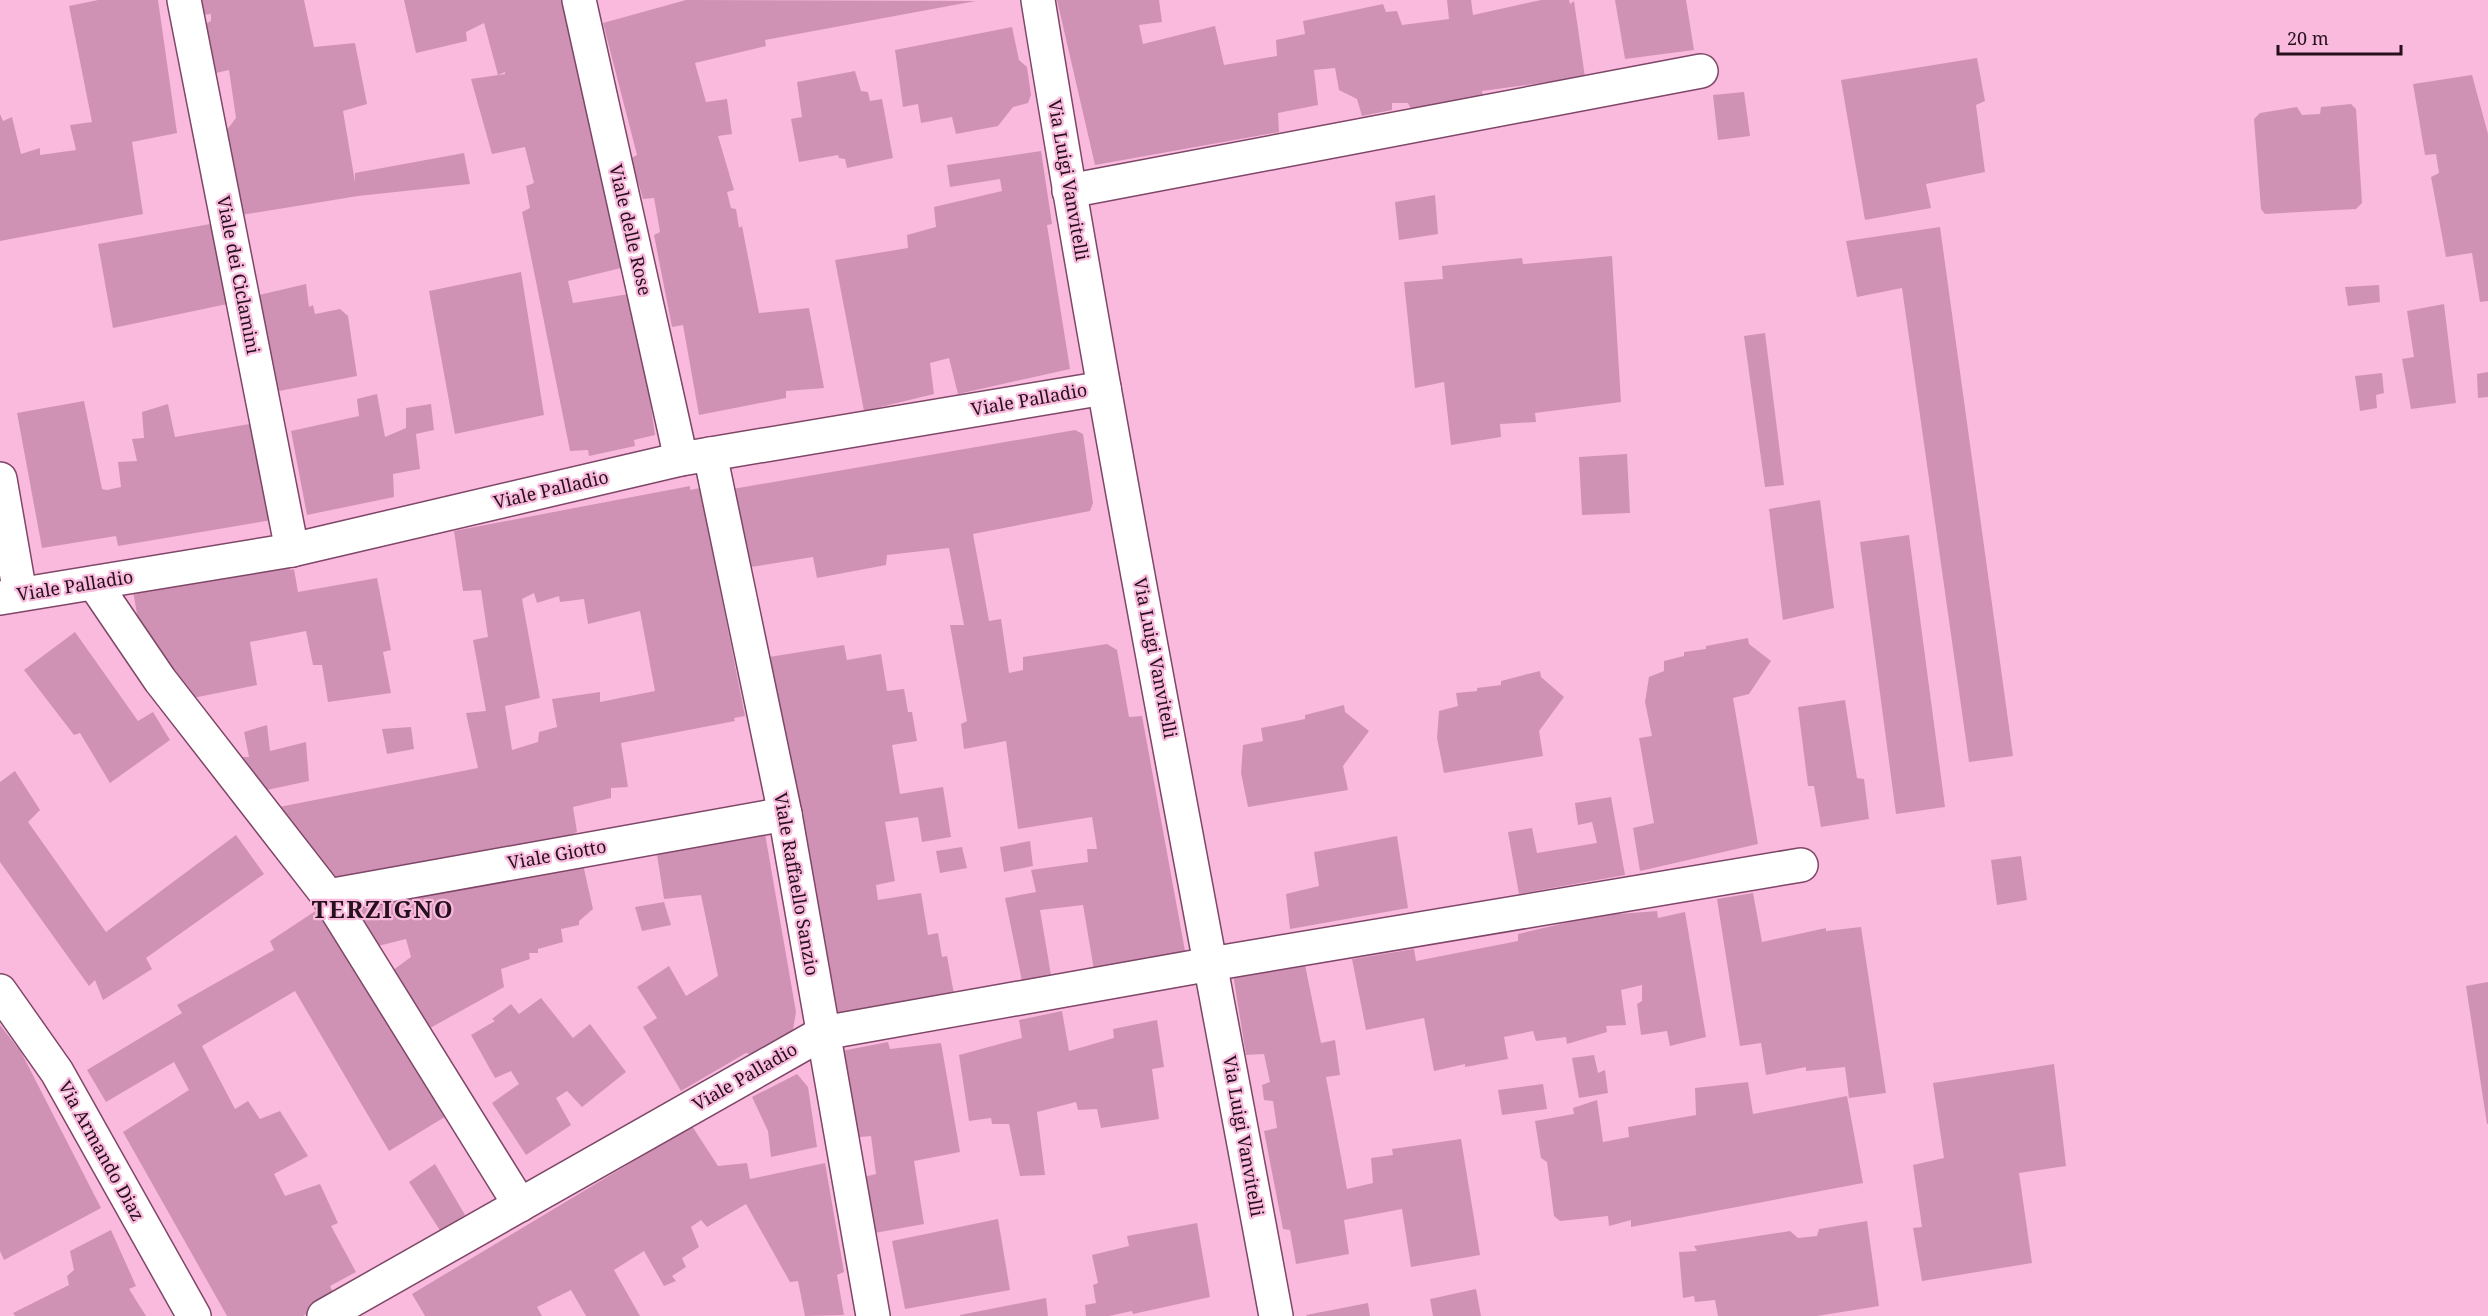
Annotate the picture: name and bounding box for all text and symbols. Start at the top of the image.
scale bar [2278,18,2401,56]
text: 20 m [2287,26,2329,50]
street label: Via Luigi Vanvitelli [1043,97,1095,262]
street label: Viale delle Rose [604,162,658,298]
street label: Viale dei Ciclamini [212,194,266,356]
street label: Viale Palladio [969,377,1089,421]
street label: Viale Palladio [491,464,611,514]
street label: Viale Palladio [15,564,135,606]
street label: Via Luigi Vanvitelli [1129,575,1183,740]
street label: Viale Raffaello Sanzio [769,790,825,977]
street label: Viale Giotto [506,834,608,875]
district label: TERZIGNO [312,892,454,925]
street label: Viale Palladio [688,1036,801,1116]
street label: Via Luigi Vanvitelli [1218,1053,1270,1218]
street label: Via Armando Diaz [53,1076,150,1225]

